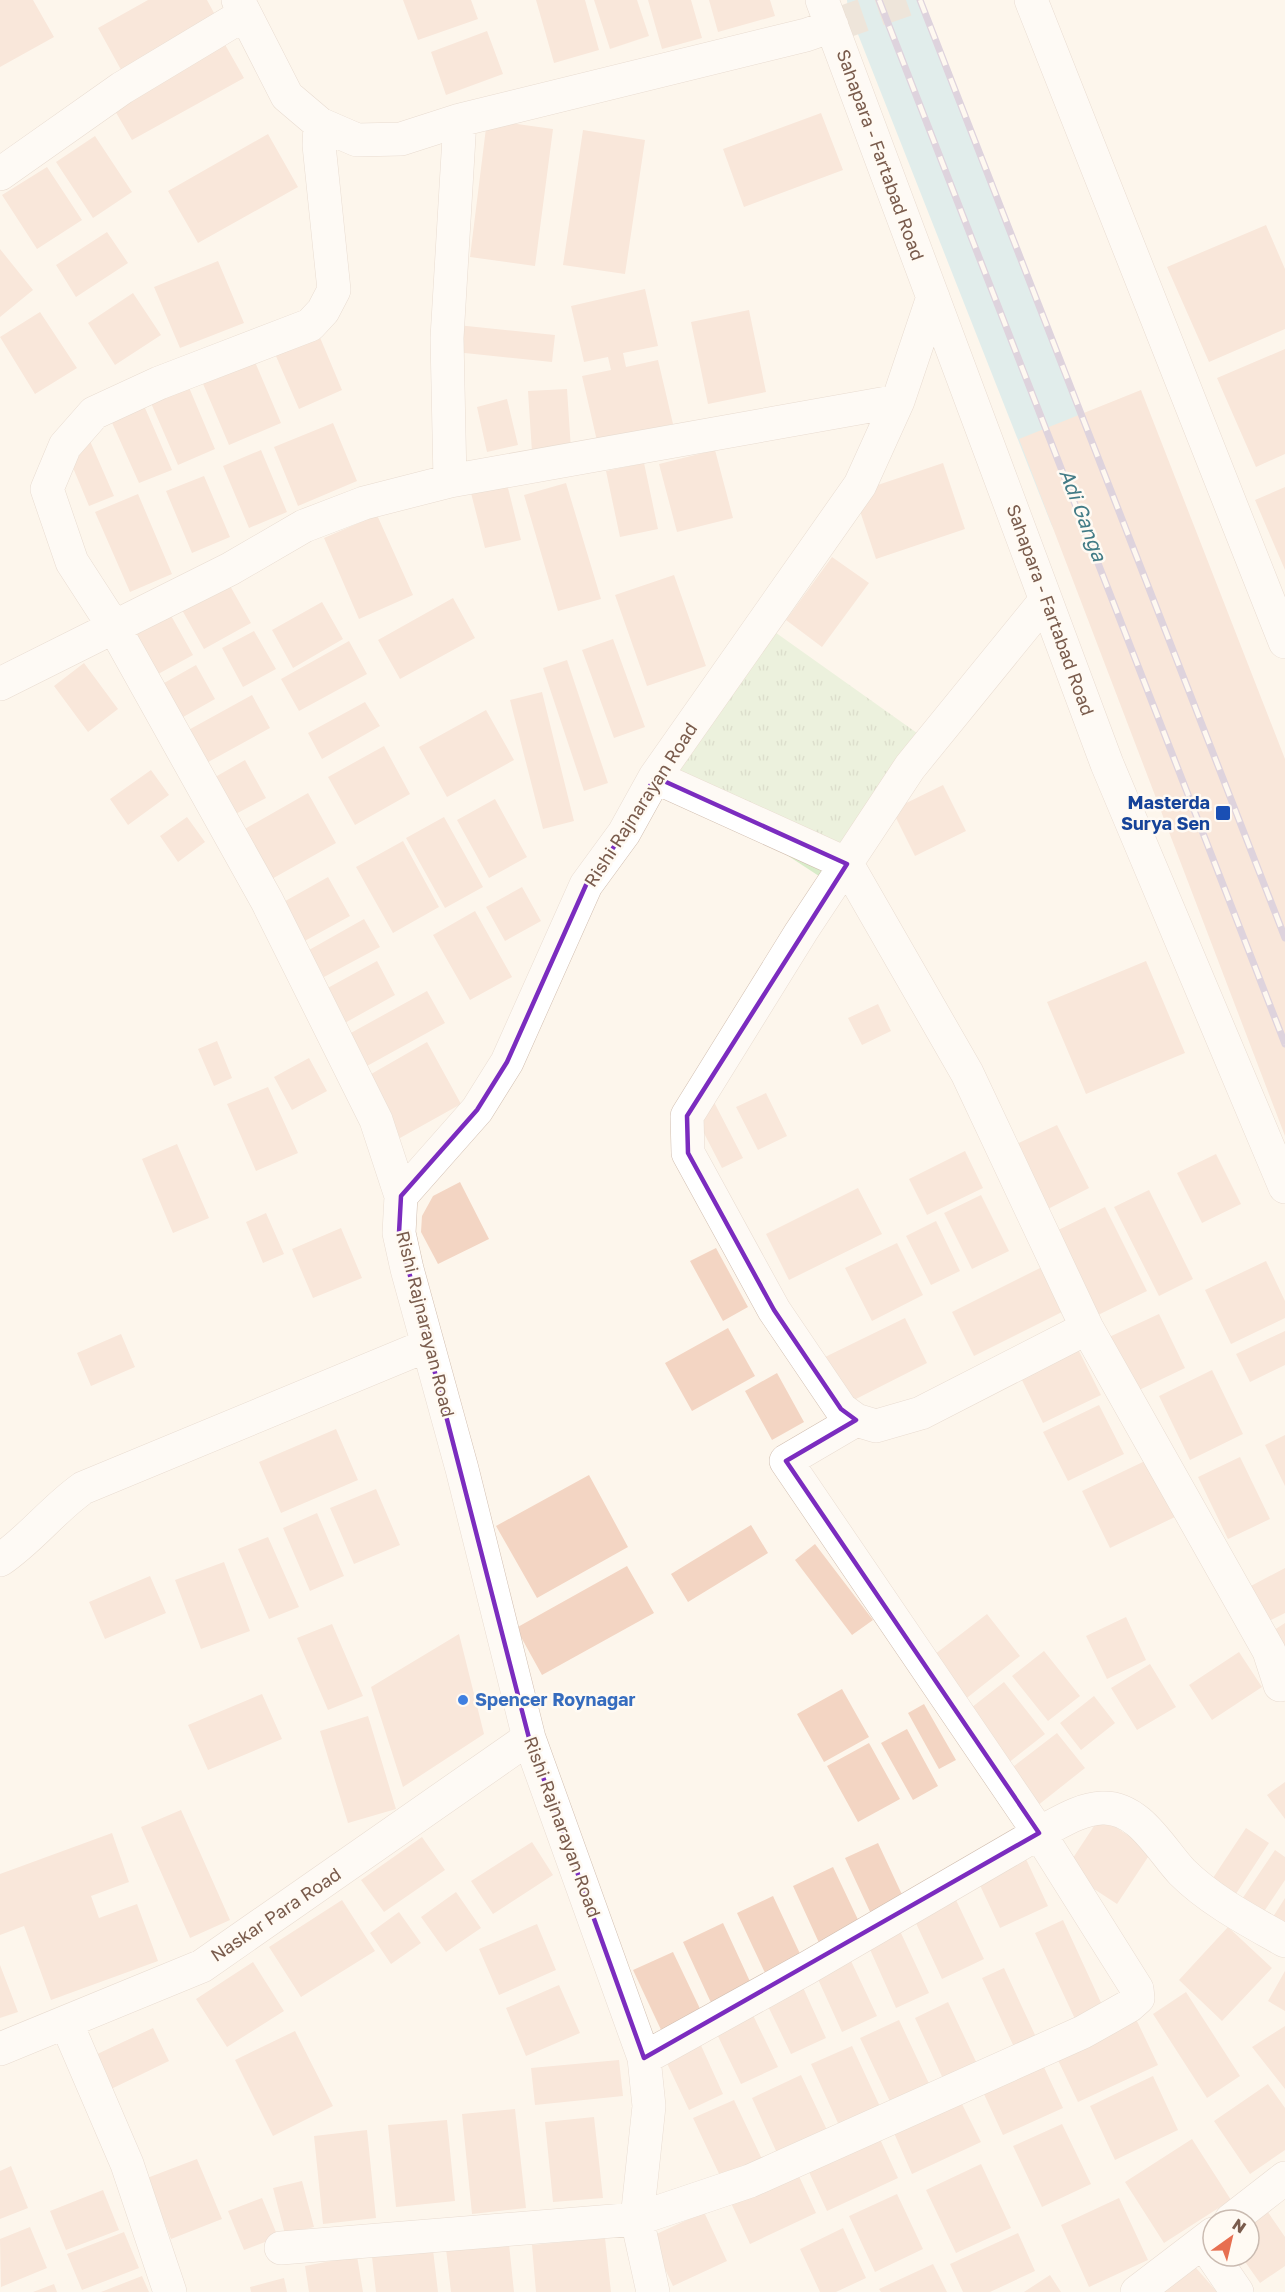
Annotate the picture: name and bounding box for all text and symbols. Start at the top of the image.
street label: Sahapara - Fartabad Road [832,46,929,263]
water label: Adi Ganga [1054,465,1113,565]
street label: Sahapara - Fartabad Road [1002,501,1099,718]
street label: Rishi Rajnarayan Road [579,718,701,891]
place label: Masterda Surya Sen [1121,791,1210,834]
marker: Masterda Surya Sen [1214,804,1232,822]
street label: Rishi Rajnarayan Road [392,1228,460,1419]
place label: Spencer Roynagar [475,1688,635,1710]
marker: Spencer Roynagar [456,1693,470,1707]
street label: Rishi Rajnarayan Road [520,1733,606,1920]
street label: Naskar Para Road [206,1862,345,1966]
north arrow [1201,2208,1261,2268]
text: N [1229,2214,1250,2237]

